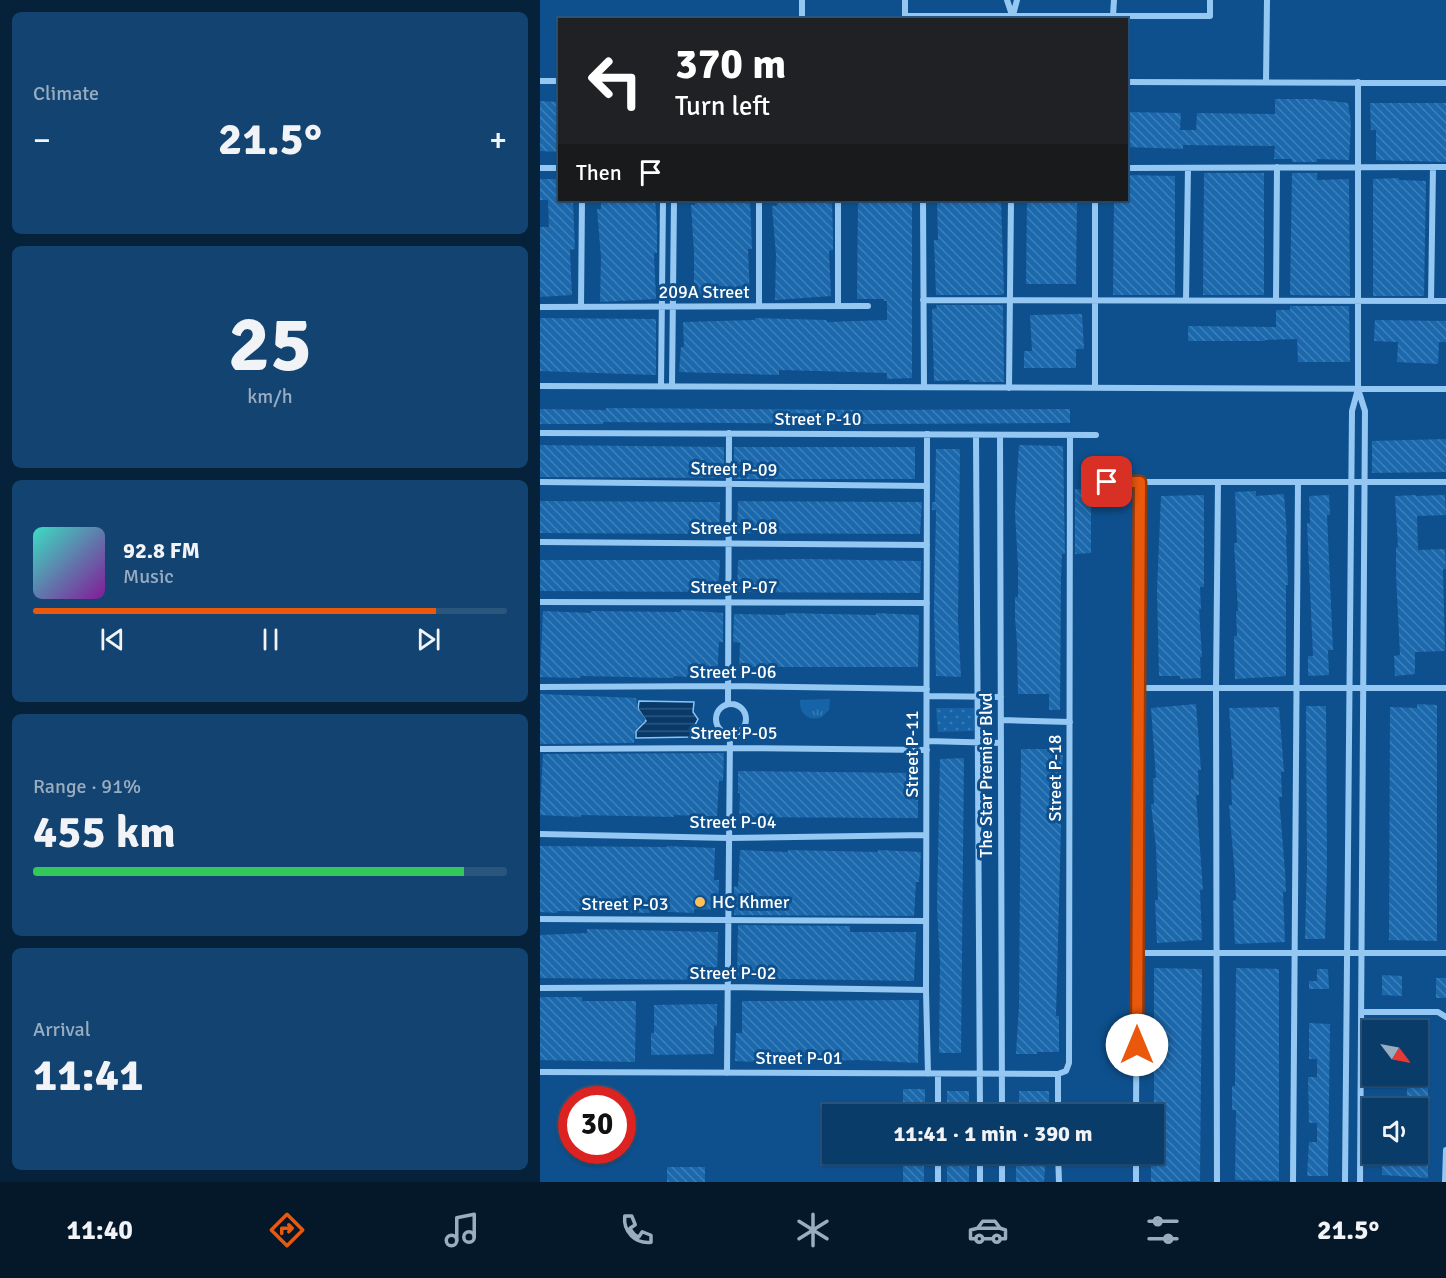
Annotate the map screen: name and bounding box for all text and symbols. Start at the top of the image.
text: 370 m [675,39,786,90]
icon: left [576,42,654,120]
text: Climate [33,81,99,106]
text: Turn left [675,90,770,123]
text: 21.5° [218,112,322,167]
text: − [33,120,51,161]
text: + [489,120,507,161]
icon: arrive [634,156,667,189]
text: Then [576,159,622,186]
street label: 209A Street [658,281,750,303]
text: 25 [228,297,312,393]
text: km/h [247,384,293,409]
street label: Street P-10 [775,408,861,430]
pin [1081,456,1132,507]
street label: Street P-09 [690,457,778,481]
icon: arrive [1090,465,1123,498]
street label: Street P-08 [691,517,777,539]
text: 92.8 FM [123,537,200,564]
text: Music [123,564,174,589]
street label: Street P-07 [691,576,777,598]
icon: previous [96,623,129,656]
icon: pause [254,623,287,656]
icon: next [412,623,445,656]
street label: Street P-06 [690,661,776,683]
street label: The Star Premier Blvd [975,692,997,858]
street label: Street P-11 [901,711,923,797]
street label: Street P-05 [691,722,777,744]
street label: Street P-18 [1044,735,1066,821]
text: Range · 91% [33,774,141,799]
text: 455 km [33,805,176,860]
street label: Street P-04 [690,811,777,833]
place label: HC Khmer [712,891,790,913]
street label: Street P-03 [582,893,668,915]
marker: HC Khmer [693,895,707,909]
street label: Street P-02 [690,962,776,984]
position arrow [1105,1013,1169,1077]
text: Arrival [33,1017,91,1042]
north arrow [1362,1020,1428,1086]
map controls [1362,1020,1428,1164]
street label: Street P-01 [756,1047,842,1069]
text: 11:41 [33,1048,143,1103]
speed limit sign: 30 [558,1086,636,1164]
button: sound [1362,1098,1428,1164]
text: 11:41 · 1 min · 390 m [893,1120,1093,1147]
icon: directions [266,1209,308,1251]
icon: music [441,1209,483,1251]
icon: phone [616,1209,658,1251]
icon: climate [792,1209,834,1251]
icon: car [967,1209,1009,1251]
icon: filters [1142,1209,1184,1251]
text: 11:40 [67,1214,133,1247]
text: 21.5° [1317,1214,1379,1247]

